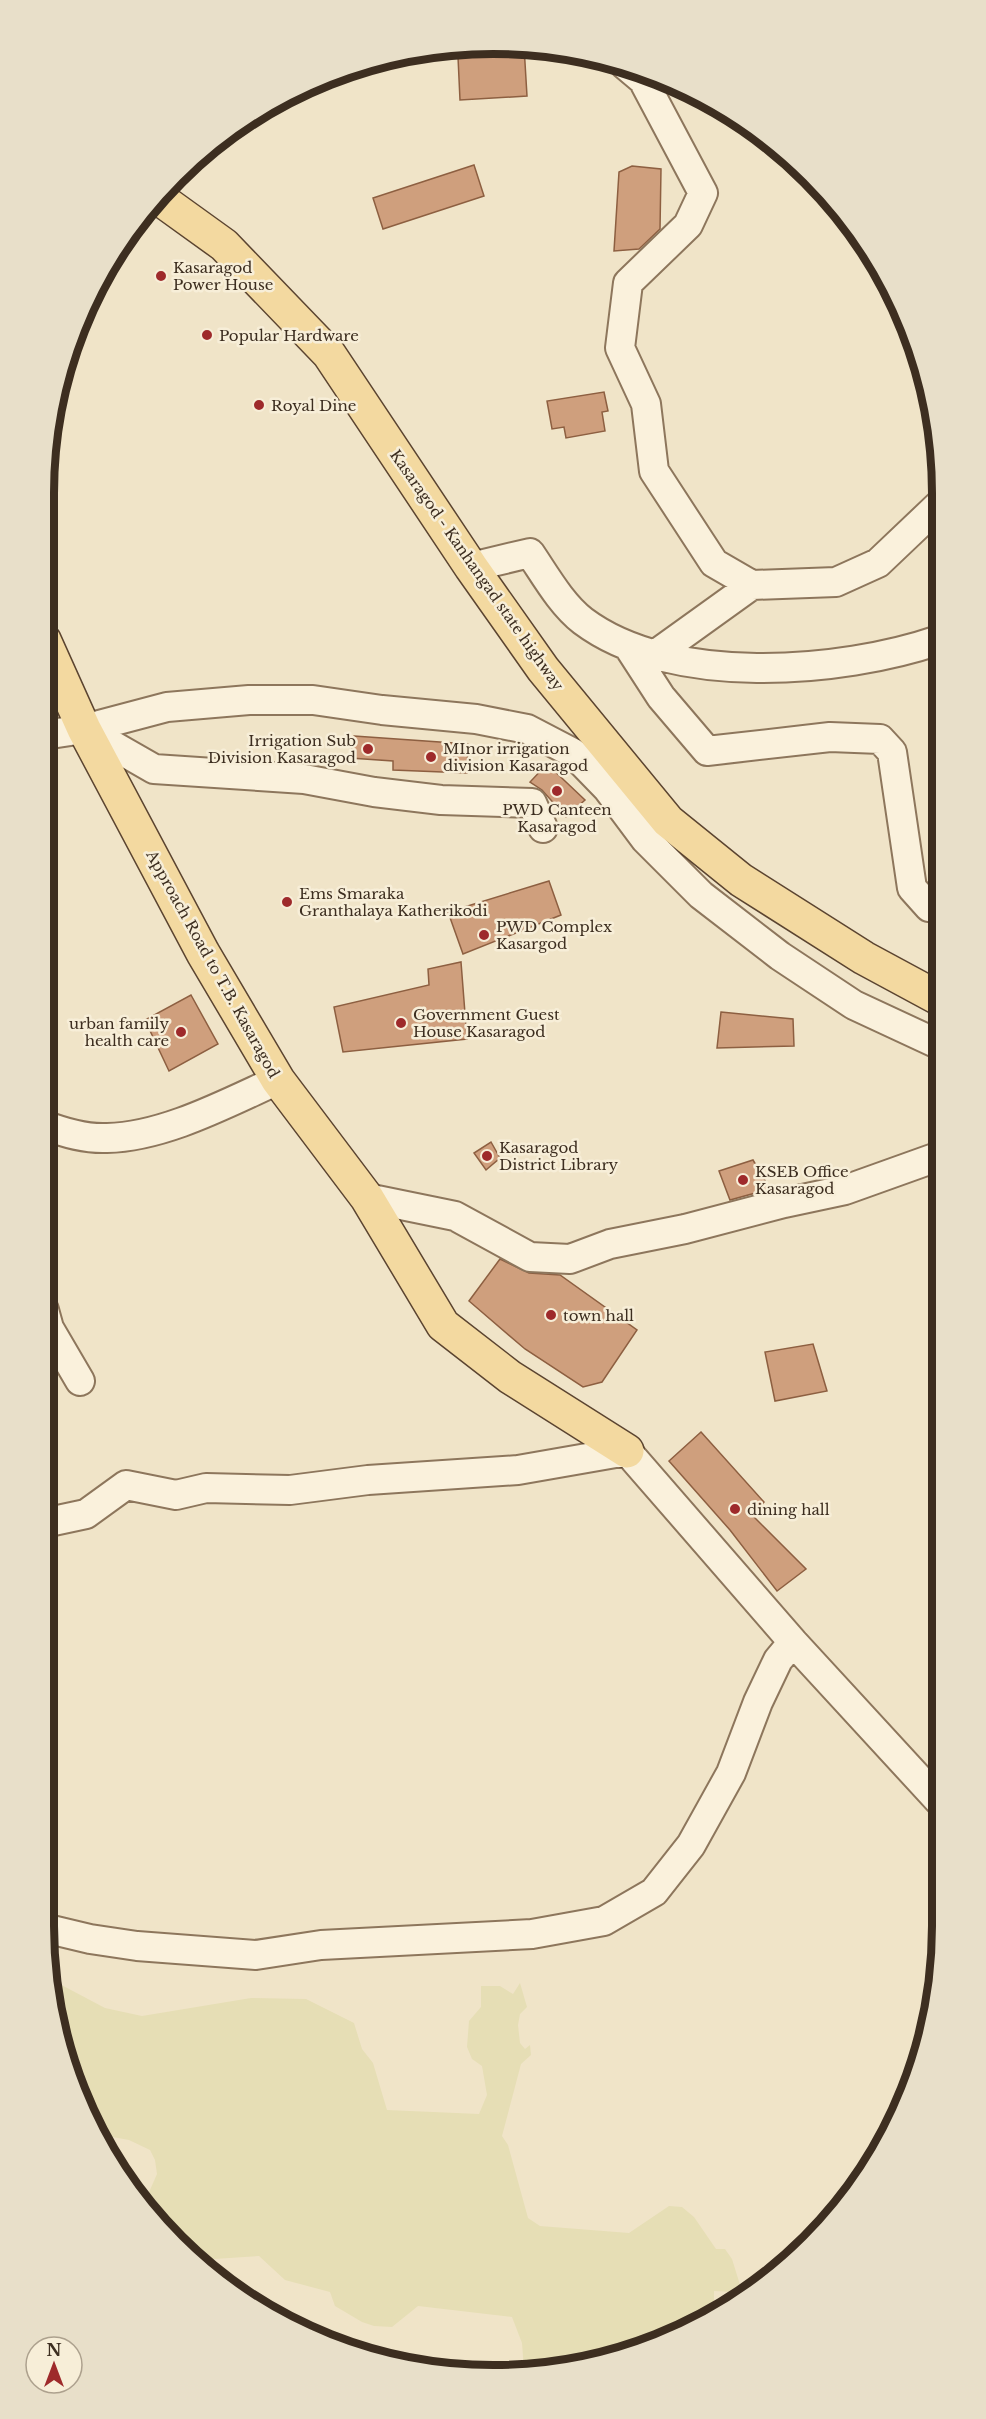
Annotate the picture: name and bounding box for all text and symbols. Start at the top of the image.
place label: Kasaragod Power House [173,258,273,294]
marker: Kasaragod Power House [154,269,168,283]
place label: Popular Hardware [219,326,359,345]
marker: Popular Hardware [200,328,214,342]
place label: Royal Dine [271,396,356,415]
marker: Royal Dine [252,398,266,412]
street label: Kasaragod - Kanhangad state highway [386,446,568,695]
place label: Irrigation Sub Division Kasaragod [208,731,356,767]
place label: MInor irrigation division Kasaragod [443,739,588,775]
marker: Irrigation Sub Division Kasaragod [361,742,375,756]
marker: MInor irrigation division Kasaragod [424,750,438,764]
marker: PWD Canteen Kasaragod [550,784,564,798]
place label: PWD Canteen Kasaragod [502,800,612,836]
street label: Approach Road to T.B. Kasaragod [142,846,284,1081]
place label: Ems Smaraka Granthalaya Katherikodi [299,884,488,920]
marker: Ems Smaraka Granthalaya Katherikodi [280,895,294,909]
place label: PWD Complex Kasargod [496,917,612,953]
marker: PWD Complex Kasargod [477,928,491,942]
place label: Government Guest House Kasaragod [413,1005,560,1041]
place label: urban family health care [69,1014,169,1050]
marker: Government Guest House Kasaragod [394,1016,408,1030]
marker: urban family health care [174,1025,188,1039]
place label: Kasaragod District Library [499,1138,619,1174]
marker: Kasaragod District Library [480,1149,494,1163]
place label: KSEB Office Kasaragod [755,1162,848,1198]
marker: KSEB Office Kasaragod [736,1173,750,1187]
place label: town hall [563,1306,634,1325]
marker: town hall [544,1308,558,1322]
place label: dining hall [747,1500,830,1519]
marker: dining hall [728,1502,742,1516]
north arrow [24,2335,84,2395]
text: N [46,2340,62,2360]

